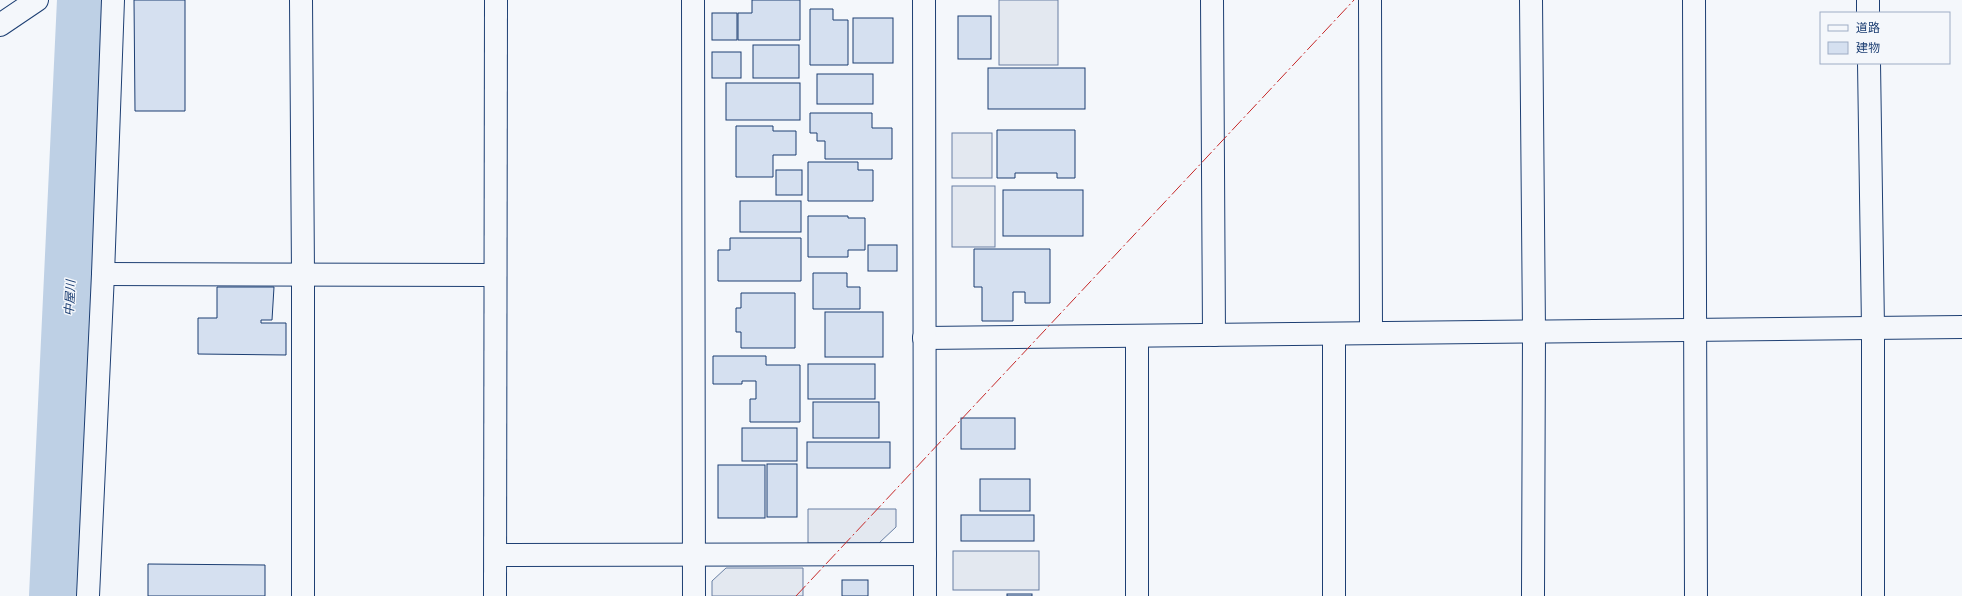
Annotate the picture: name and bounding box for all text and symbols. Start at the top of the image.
legend [1820,12,1950,64]
text: 道路 [1856,21,1880,35]
text: 建物 [1856,41,1880,55]
water label: 中屋川 [62,278,78,316]

